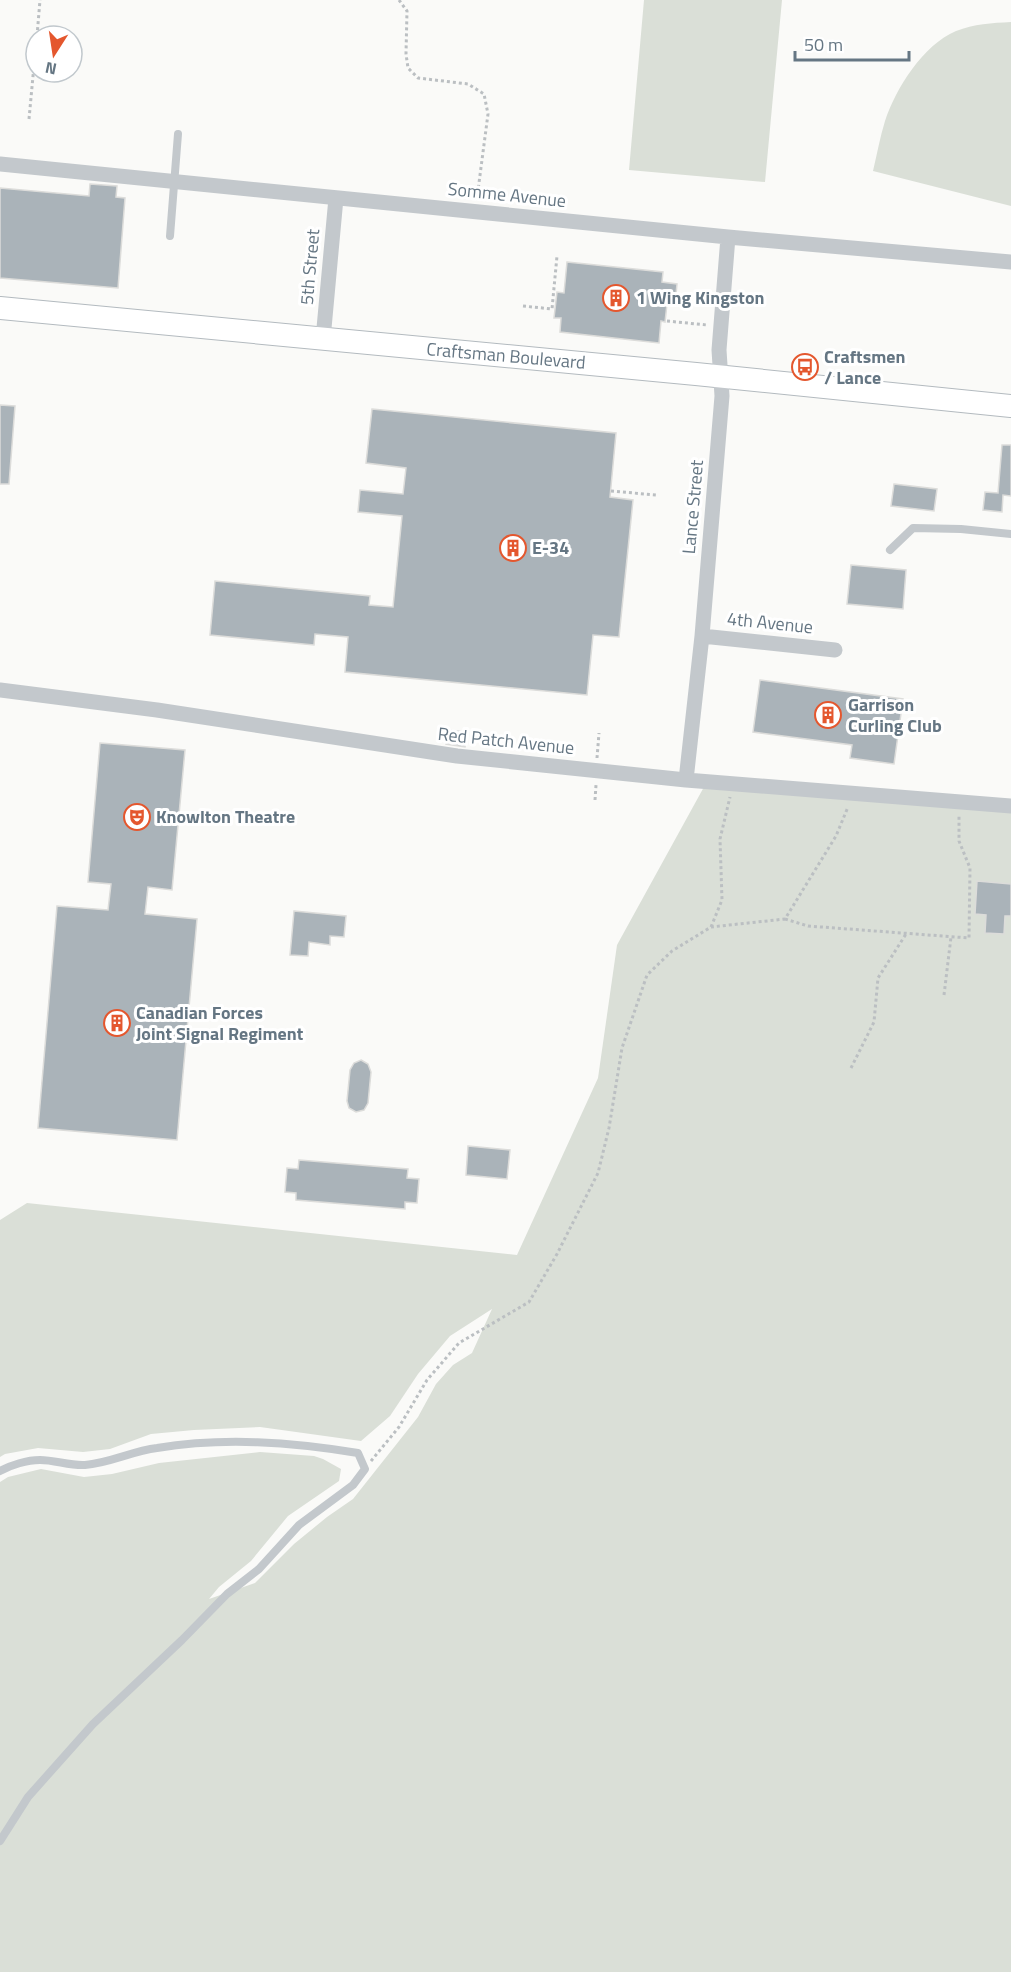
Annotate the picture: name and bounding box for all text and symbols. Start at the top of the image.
north arrow [24,24,84,84]
scale bar [795,24,909,62]
text: 50 m [804,31,843,58]
text: N [43,56,59,82]
street label: Somme Avenue [447,175,567,214]
street label: 5th Street [293,227,326,306]
building icon: 1 Wing Kingston [601,283,631,313]
place label: 1 Wing Kingston [636,284,764,311]
street label: Craftsman Boulevard [425,335,587,376]
place label: Craftsmen / Lance [824,343,905,391]
bus stop icon: Craftsmen / Lance [790,352,820,382]
street label: Lance Street [675,458,710,555]
building icon: E-34 [498,533,528,563]
place label: E-34 [532,534,569,561]
street label: 4th Avenue [726,605,814,640]
place label: Garrison Curling Club [848,691,942,739]
building icon: Garrison Curling Club [813,700,843,730]
street label: Red Patch Avenue [436,720,576,761]
theatre icon: Knowlton Theatre [122,802,152,832]
place label: Knowlton Theatre [156,803,295,830]
place label: Canadian Forces Joint Signal Regiment [136,999,304,1047]
building icon: Canadian Forces Joint Signal Regiment [102,1008,132,1038]

